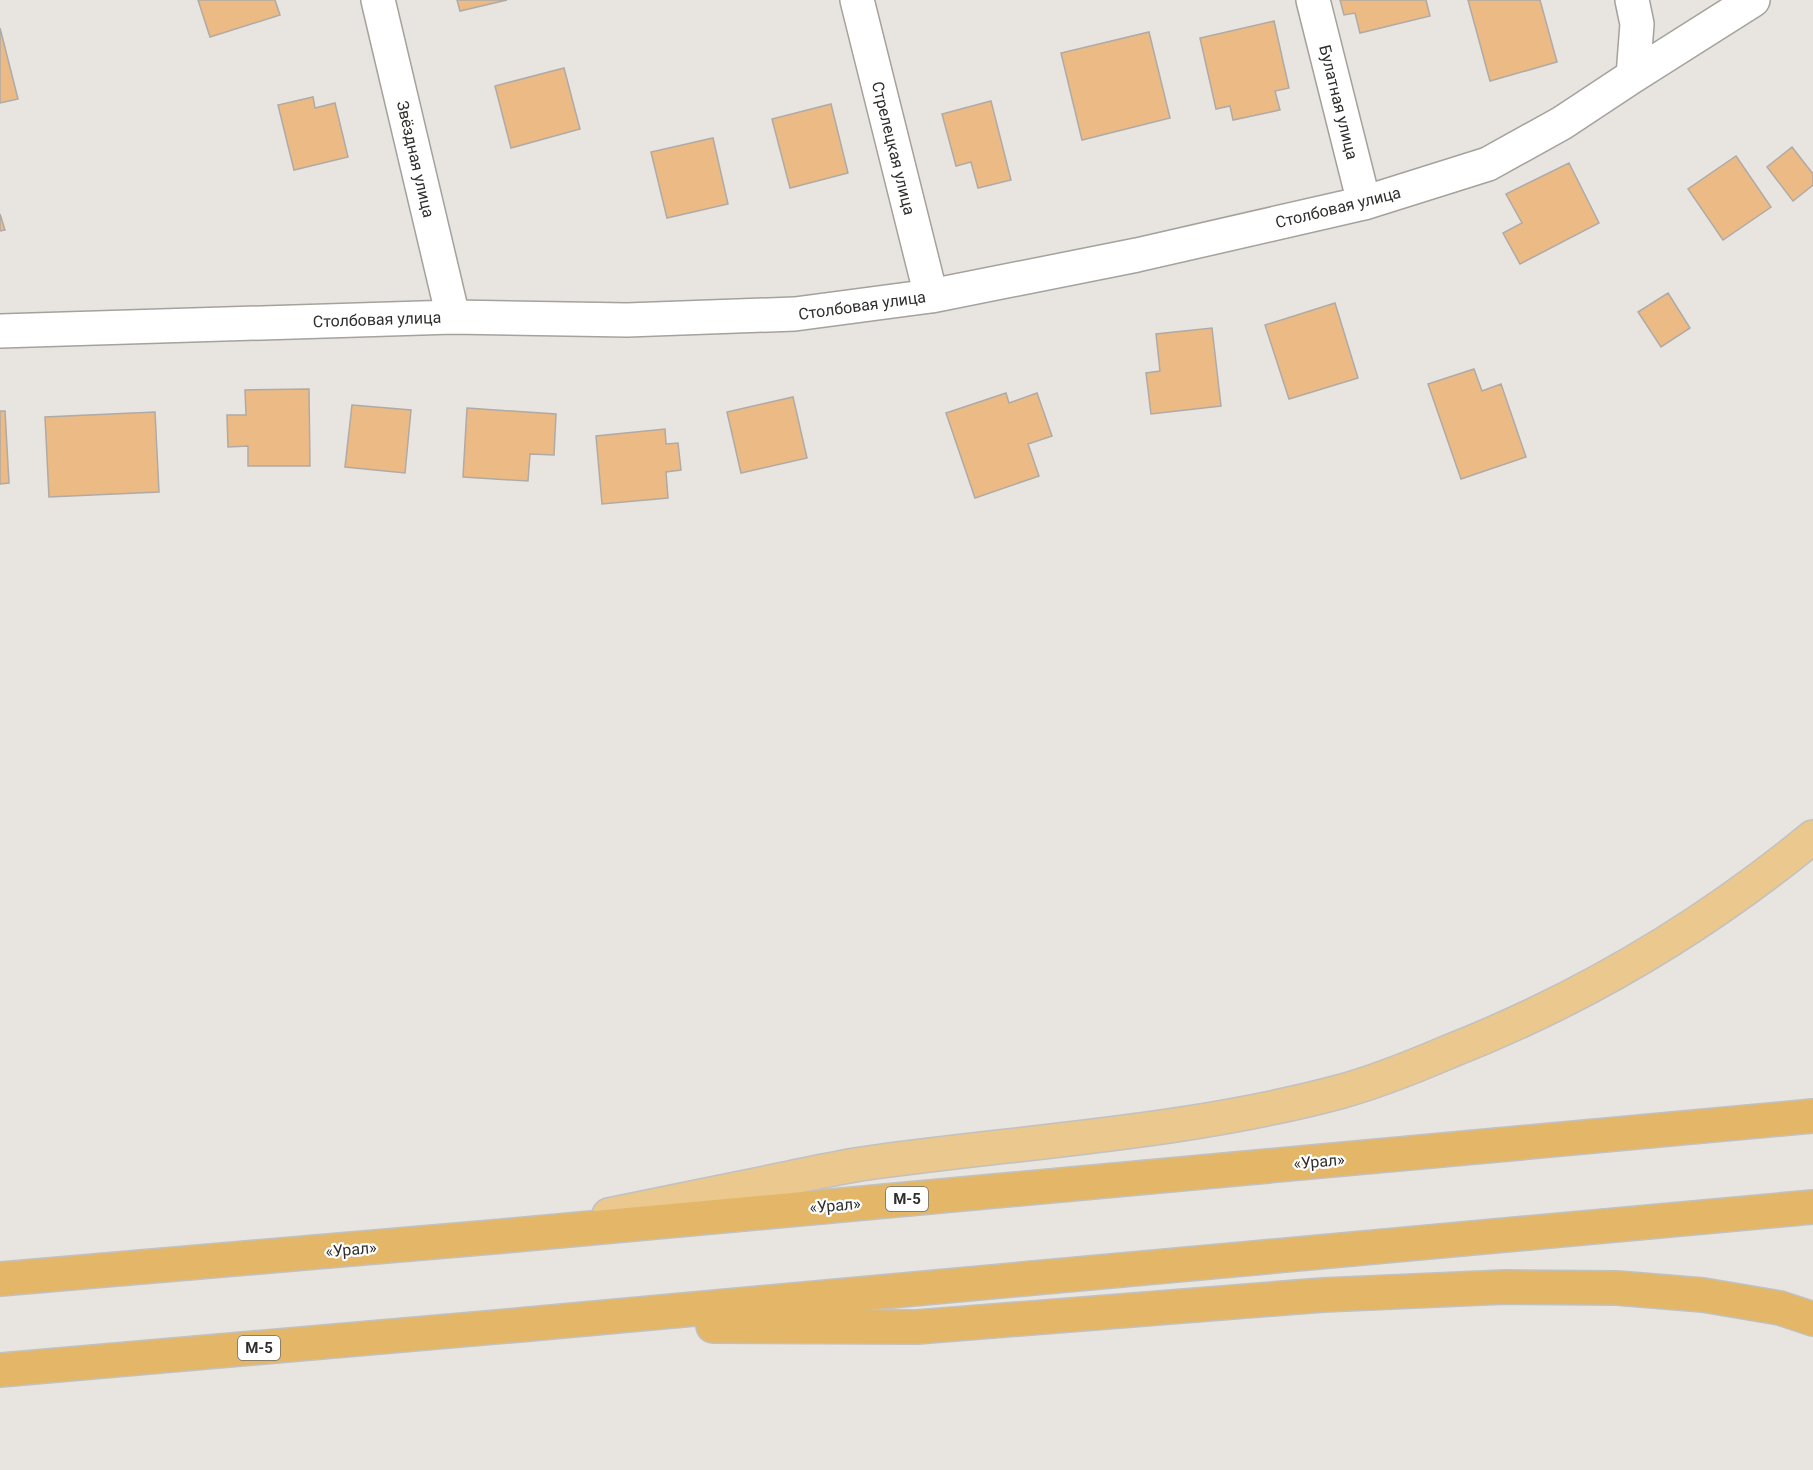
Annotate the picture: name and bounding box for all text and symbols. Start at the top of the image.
street label: Булатная улица [1315,43,1362,161]
street label: Стрелецкая улица [868,79,919,217]
street label: Звёздная улица [393,99,438,219]
street label: Столбовая улица [1273,183,1403,232]
street label: Столбовая улица [797,287,927,324]
street label: Столбовая улица [312,308,442,331]
street label: «Урал» [1293,1150,1345,1173]
road number: М-5 [886,1187,928,1211]
street label: «Урал» [809,1194,861,1217]
street label: «Урал» [325,1238,377,1261]
road number: М-5 [238,1336,280,1360]

